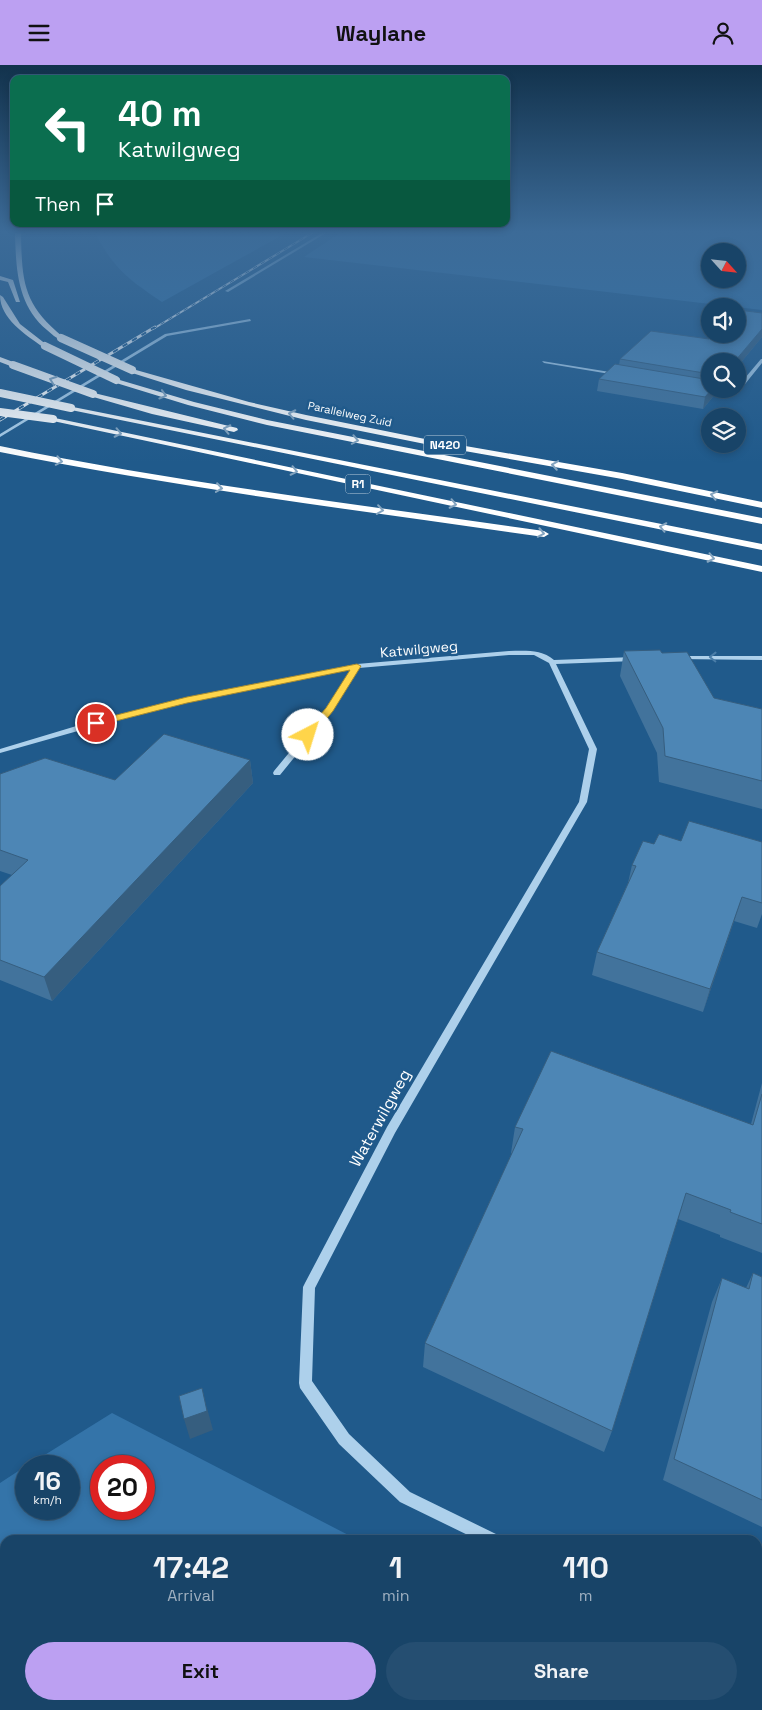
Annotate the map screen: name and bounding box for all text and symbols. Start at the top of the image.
icon: menu [25,19,53,47]
text: Waylane [336,19,426,47]
icon: person [709,19,737,47]
text: 40 m [118,92,202,136]
icon: left [35,95,100,160]
text: Katwilgweg [118,135,241,163]
icon: arrive [91,190,119,218]
text: Then [35,192,81,217]
north arrow [701,243,746,287]
map controls [701,243,746,453]
button: sound [701,298,746,343]
button: search [701,353,746,398]
one-way arrow [49,376,57,386]
one-way arrow [158,390,166,400]
street label: Parallelweg Zuid [307,398,393,430]
button: layers [701,408,746,453]
one-way arrow [288,409,297,420]
one-way arrow [222,424,231,435]
one-way arrow [113,427,122,438]
one-way arrow [351,434,359,444]
road number: N420 [424,435,466,455]
one-way arrow [55,455,64,466]
one-way arrow [550,460,559,470]
one-way arrow [289,465,298,475]
road number: R1 [346,474,370,493]
one-way arrow [216,482,224,493]
one-way arrow [710,491,719,501]
one-way arrow [448,499,457,509]
one-way arrow [377,504,385,515]
one-way arrow [658,522,667,533]
one-way arrow [537,528,546,538]
one-way arrow [706,552,715,563]
street label: Katwilgweg [379,637,459,661]
one-way arrow [709,652,717,662]
pin [75,702,117,744]
position arrow [281,708,333,760]
icon: arrive [82,709,110,737]
street label: Waterwilgweg [345,1065,415,1171]
speed limit sign: 20 [90,1455,155,1520]
text: 16 [34,1465,61,1497]
text: km/h [33,1492,62,1508]
text: 17:42 [153,1548,229,1587]
text: 1 [389,1548,403,1587]
text: 110 [562,1548,609,1587]
text: Arrival [167,1585,215,1606]
text: min [382,1585,409,1606]
text: m [579,1585,593,1606]
button: Exit [25,1642,376,1700]
button: Share [386,1642,737,1700]

